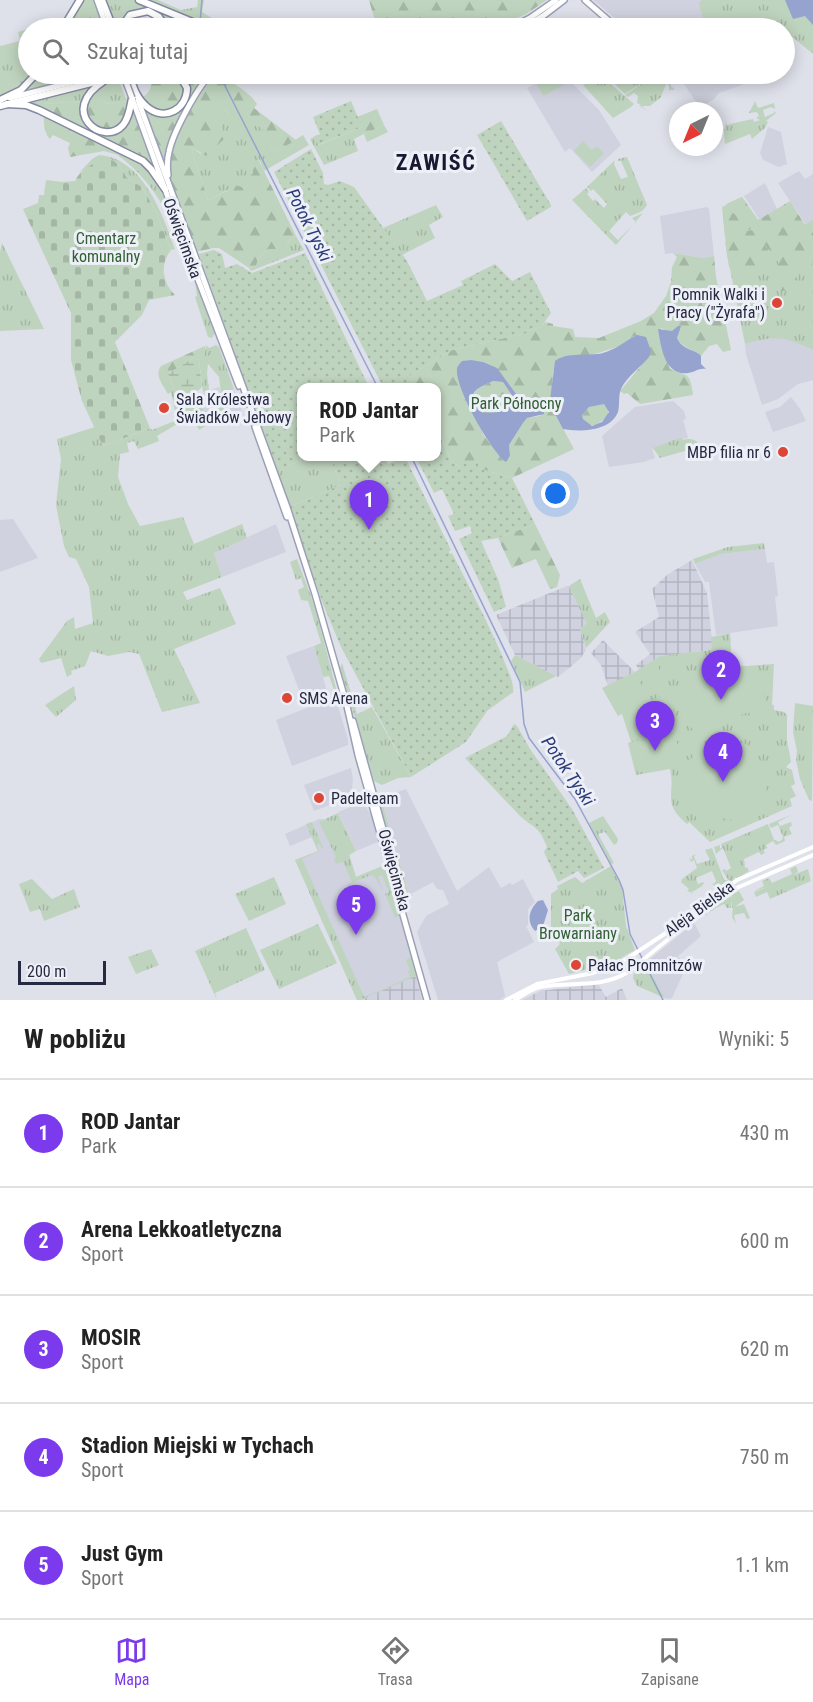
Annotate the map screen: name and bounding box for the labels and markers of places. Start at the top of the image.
place label: Pomnik Walki i Pracy ("Żyrafa") [667,285,765,322]
marker: Pomnik Walki i Pracy ("Żyrafa") [770,296,784,310]
place label: Sala Królestwa Świadków Jehowy [176,390,292,427]
marker: Sala Królestwa Świadków Jehowy [157,401,171,415]
place label: MBP filia nr 6 [687,443,771,462]
marker: MBP filia nr 6 [776,445,790,459]
pin: 1 [350,480,388,530]
pin: 2 [702,650,740,700]
place label: SMS Arena [299,689,368,708]
marker: SMS Arena [280,691,294,705]
pin: 3 [636,702,674,751]
pin: 4 [704,732,742,782]
place label: Padelteam [331,789,399,808]
marker: Padelteam [312,791,326,805]
pin: 5 [336,886,376,935]
place label: Pałac Promnitzów [588,956,702,975]
marker: Pałac Promnitzów [569,958,583,972]

